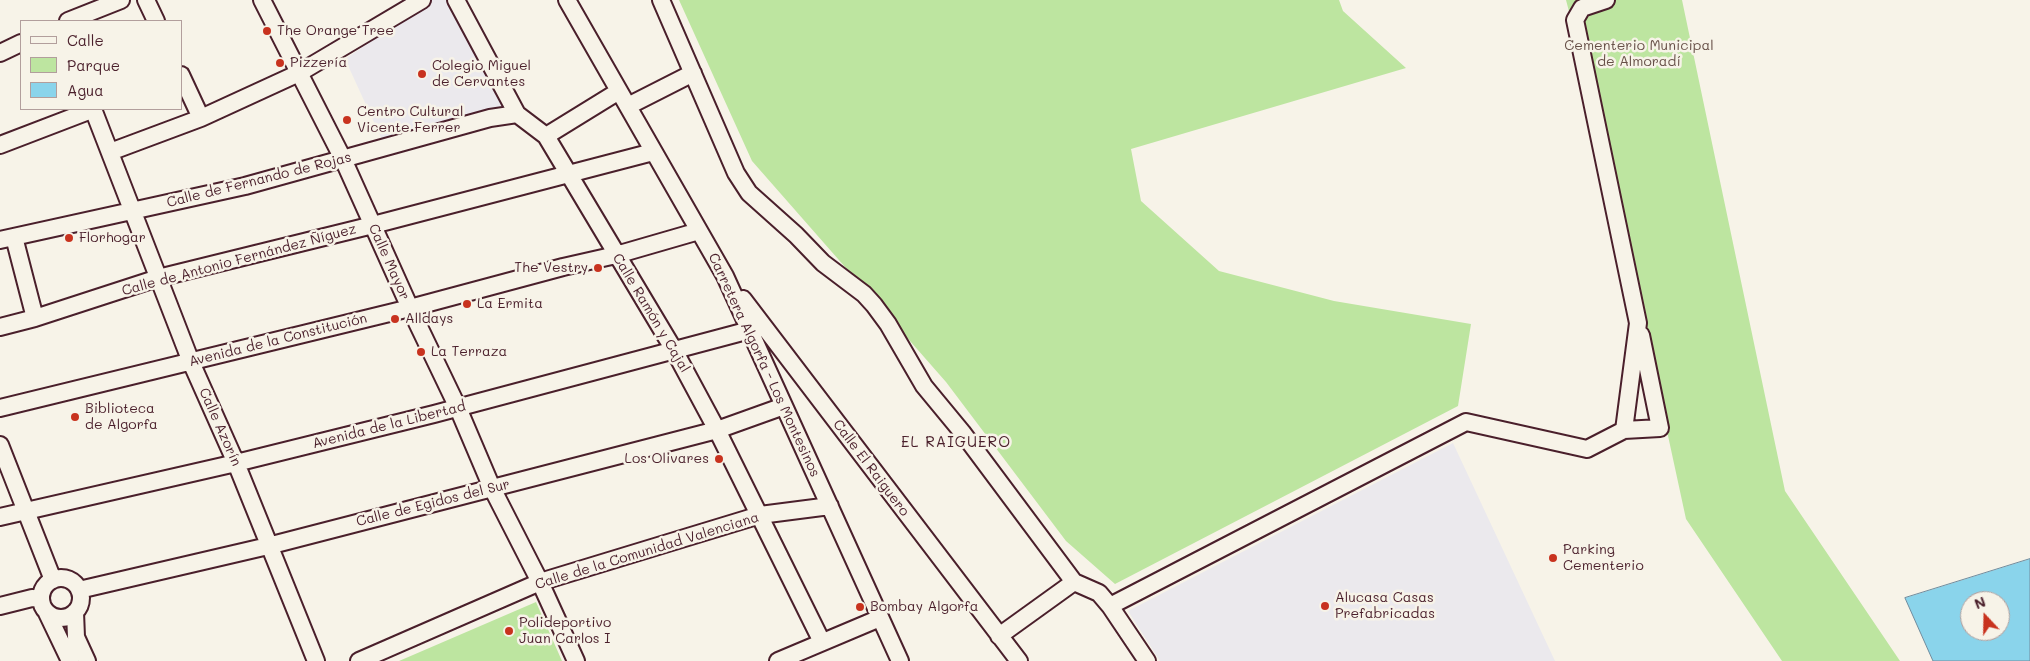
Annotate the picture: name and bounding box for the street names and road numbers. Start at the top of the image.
street label: Calle de Fernando de Rojas [165,149,353,211]
street label: Calle de Antonio Fernández Ñíguez [120,221,358,299]
street label: Calle Mayor [365,221,413,303]
street label: Carretera Algorfa - Los Montesinos [705,250,823,480]
street label: Calle Ramón y Cajal [609,251,693,375]
street label: Avenida de la Constitución [187,310,369,370]
street label: Calle Azorín [195,385,245,469]
street label: Avenida de la Libertad [311,398,467,452]
street label: Calle El Raiguero [829,416,913,520]
street label: Calle de Egidos del Sur [354,476,512,530]
street label: Calle de la Comunidad Valenciana [533,509,761,593]

